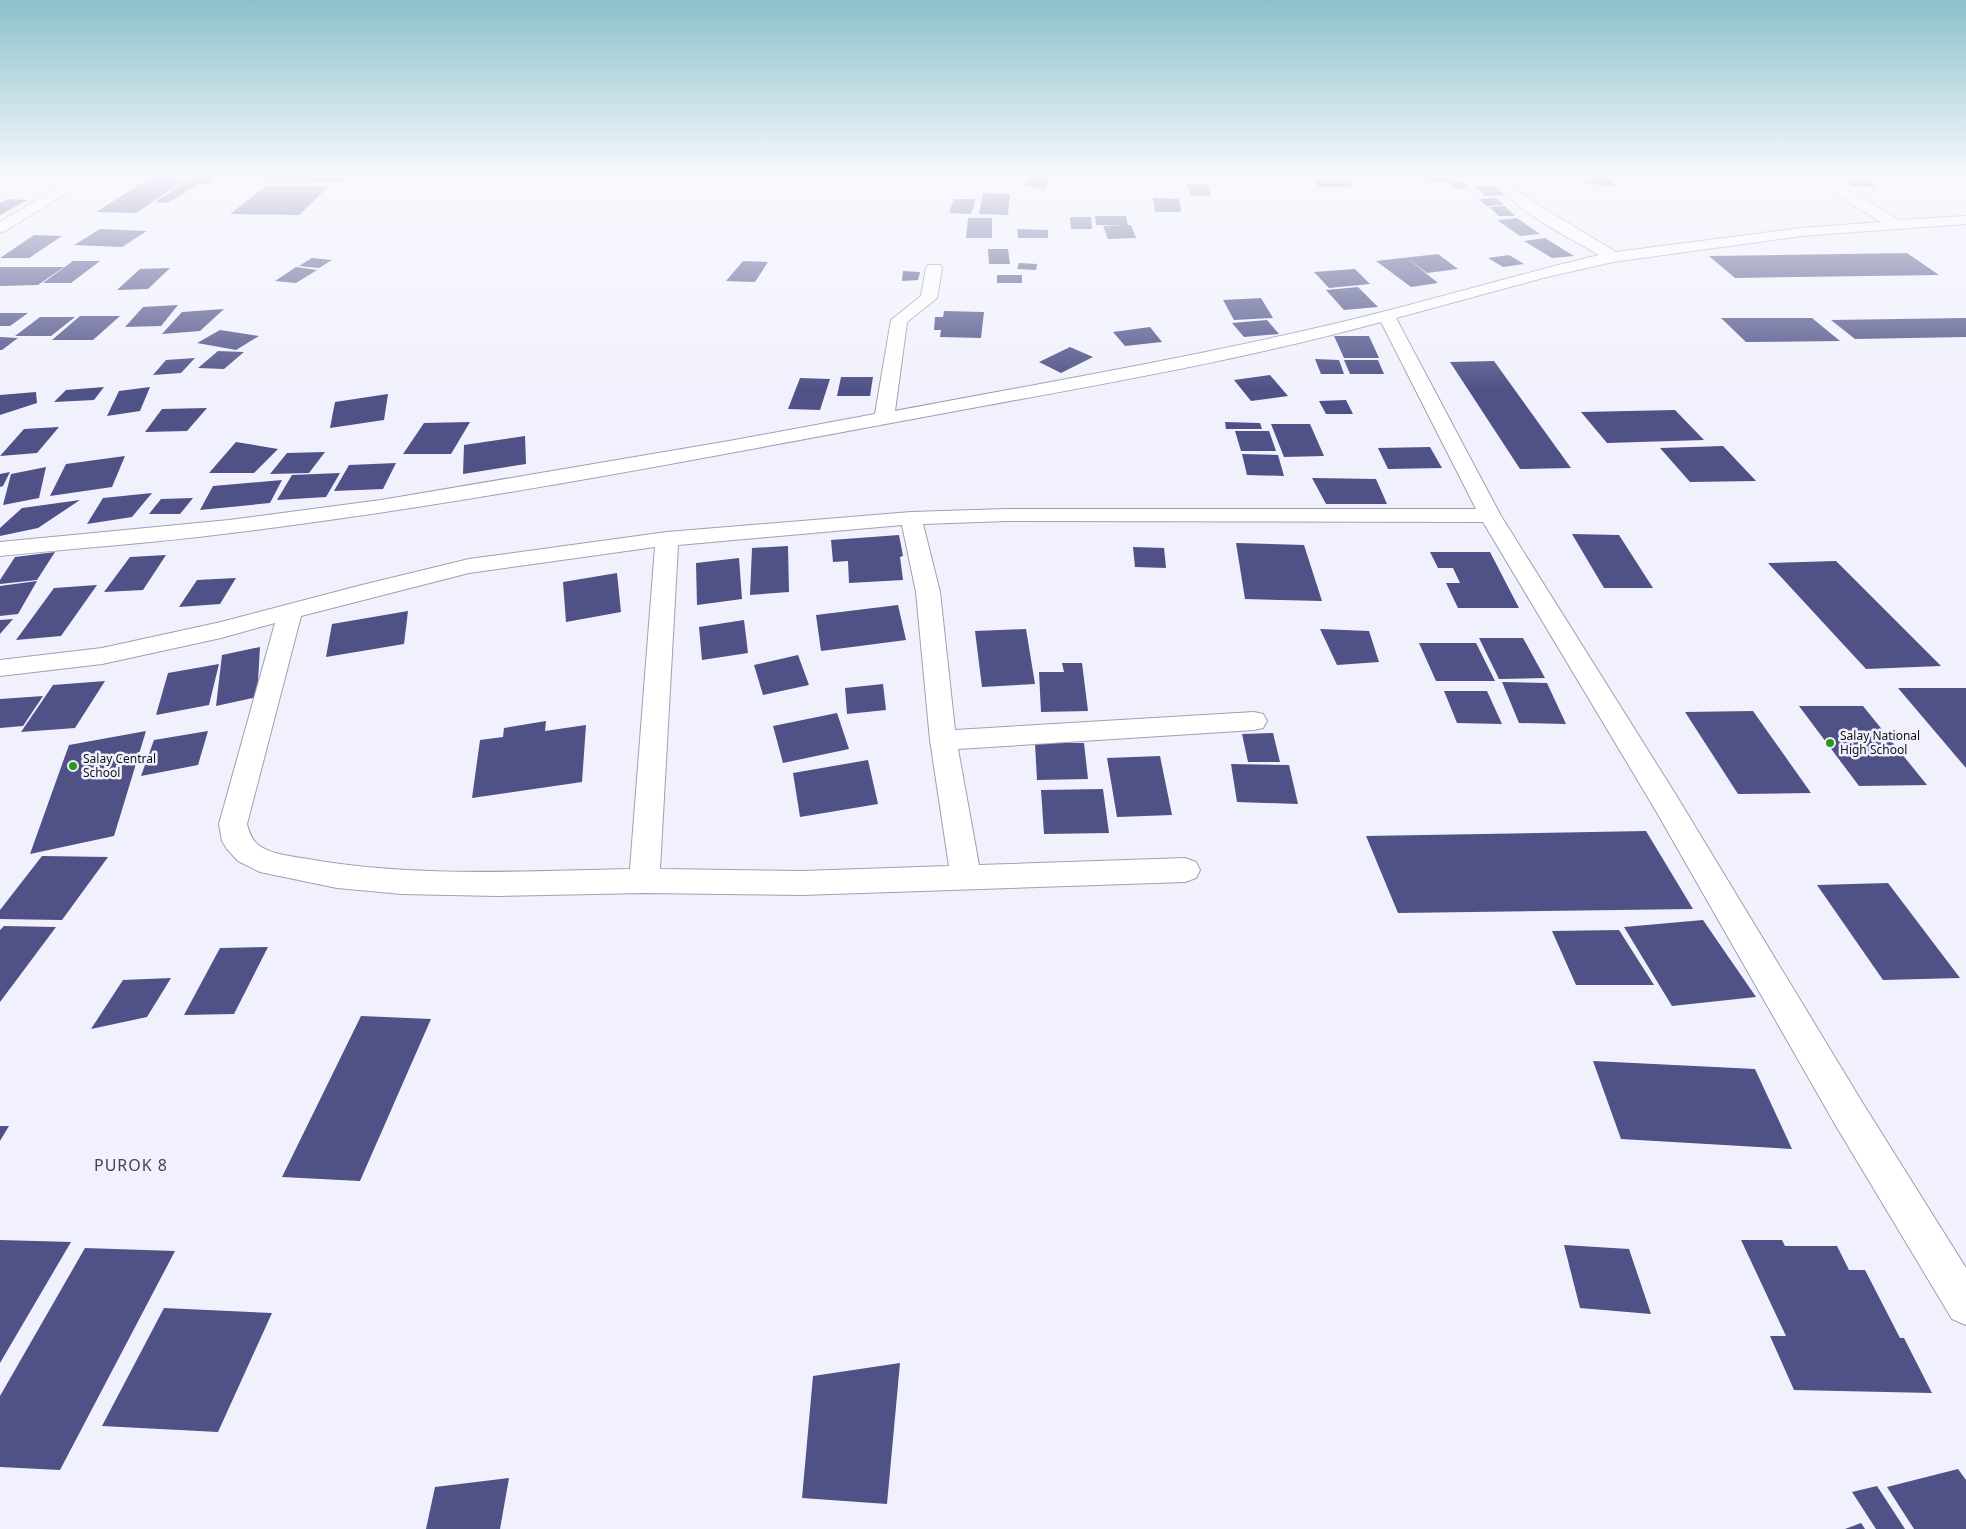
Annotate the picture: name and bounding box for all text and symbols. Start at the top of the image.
place label: Salay National High School [1840,727,1920,758]
marker: Salay National High School [1824,737,1836,749]
place label: Salay Central School [83,750,156,781]
marker: Salay Central School [67,760,79,772]
district label: PUROK 8 [94,1154,168,1176]

